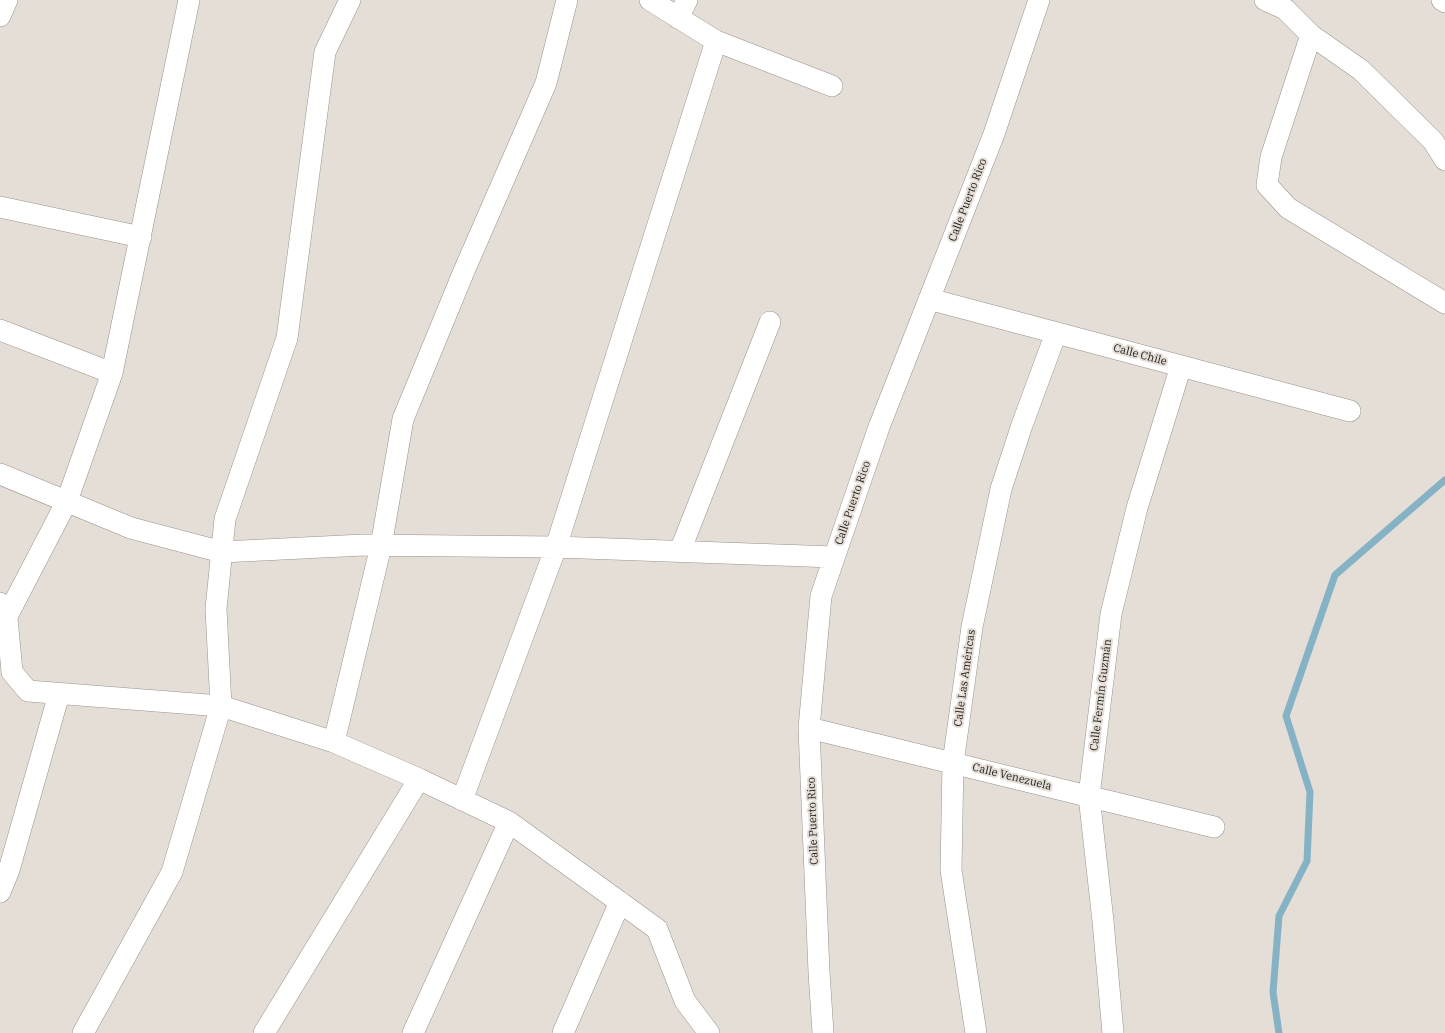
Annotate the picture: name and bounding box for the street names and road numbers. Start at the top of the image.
street label: Calle Puerto Rico [946,157,990,243]
street label: Calle Chile [1112,342,1168,368]
street label: Calle Puerto Rico [832,459,874,547]
street label: Calle Las Américas [952,629,978,727]
street label: Calle Fermín Guzmán [1088,638,1114,752]
street label: Calle Venezuela [971,761,1053,793]
street label: Calle Puerto Rico [805,777,821,865]

